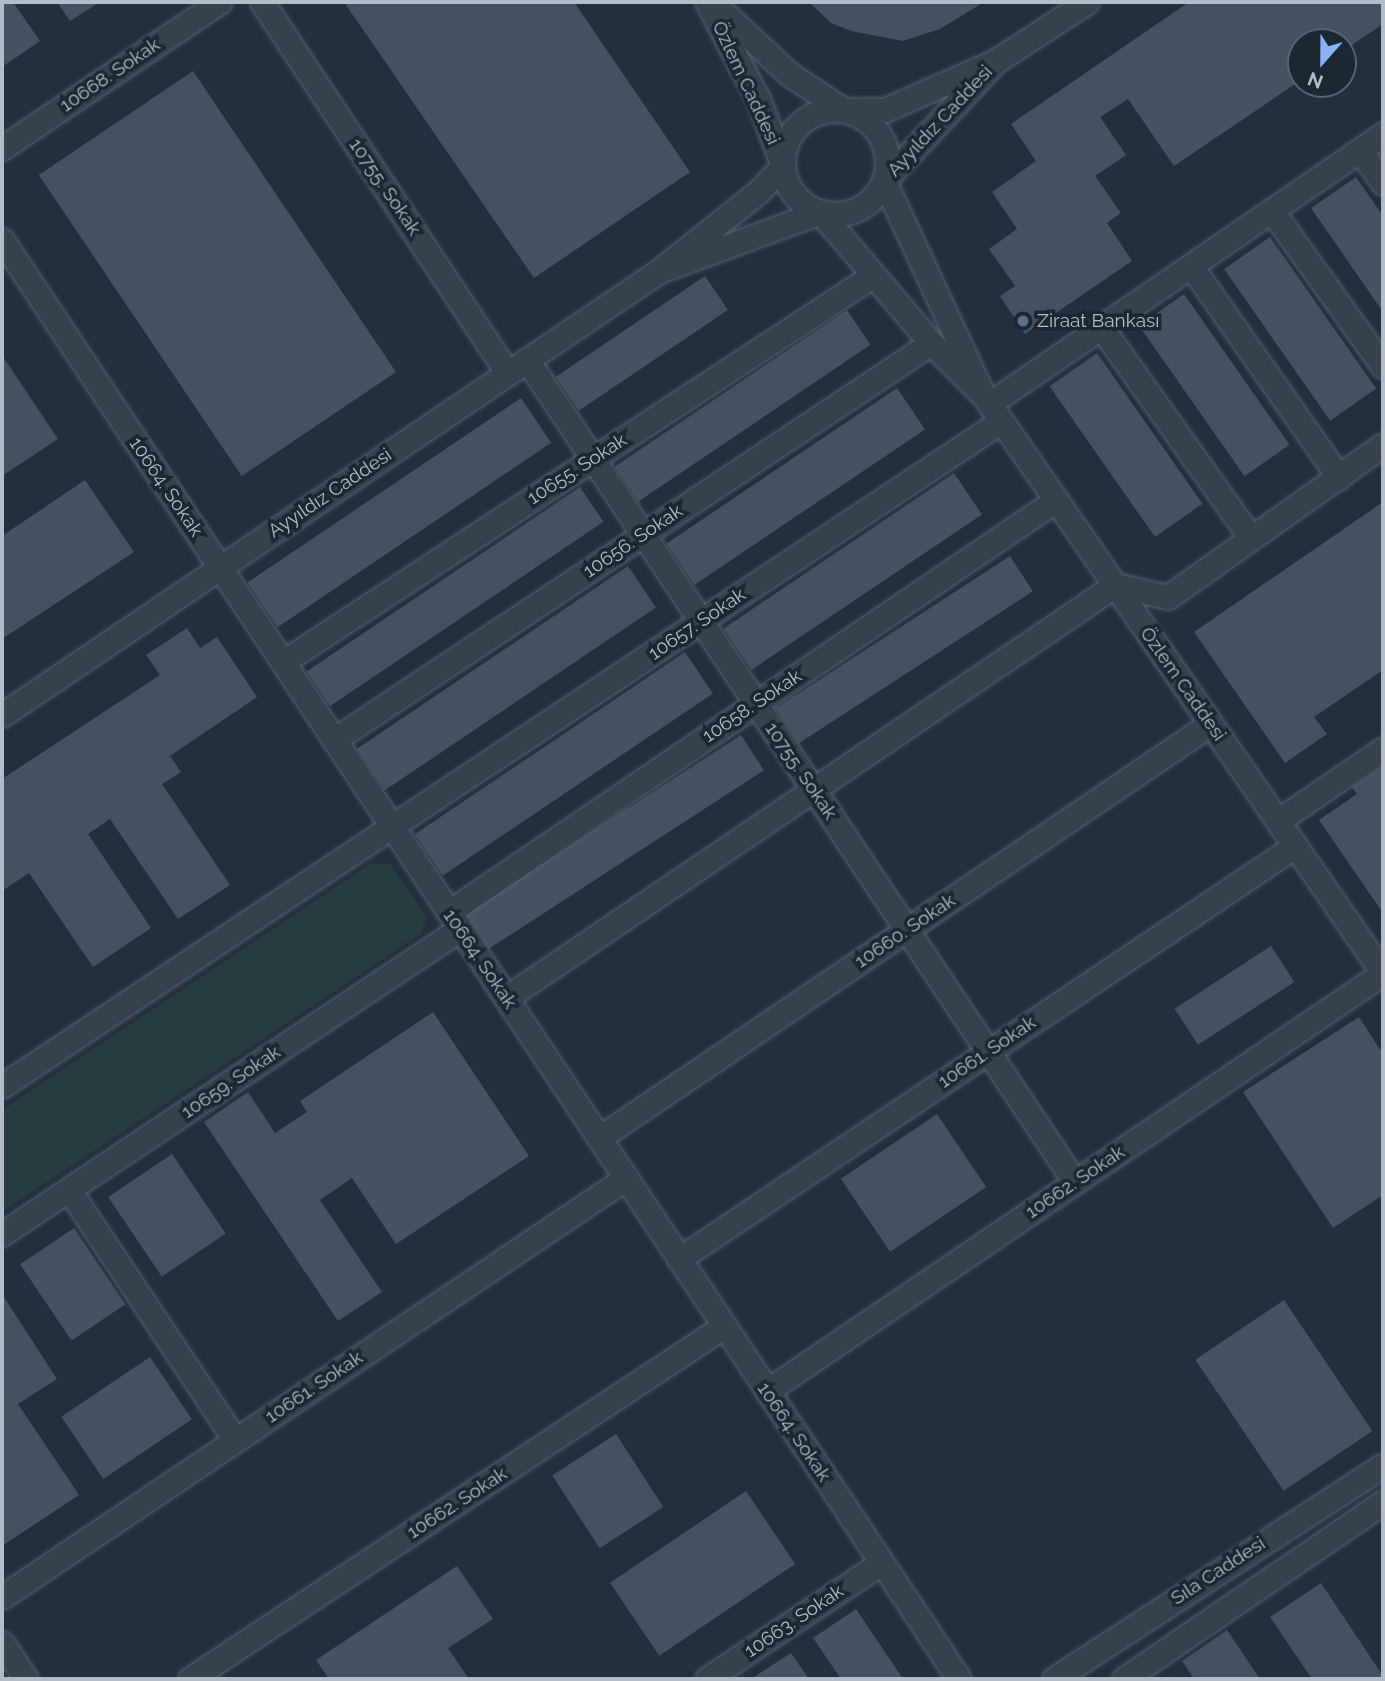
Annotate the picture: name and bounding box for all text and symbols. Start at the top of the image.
street label: Özlem Caddesi [707,18,785,148]
north arrow [1287,28,1357,98]
street label: 10668. Sokak [56,33,164,117]
street label: Ayyıldız Caddesi [883,61,997,181]
text: N [1304,68,1326,94]
street label: 10755. Sokak [344,134,426,240]
place label: Ziraat Bankası [1037,310,1159,332]
marker: Ziraat Bankası [1015,313,1031,329]
street label: 10655. Sokak [523,428,631,510]
street label: 10664. Sokak [124,433,208,541]
street label: Ayyıldız Caddesi [264,443,396,543]
street label: 10656. Sokak [579,499,687,583]
street label: 10657. Sokak [644,583,750,665]
street label: Özlem Caddesi [1135,623,1231,745]
street label: 10658. Sokak [698,665,806,747]
street label: 10755. Sokak [760,718,842,824]
street label: 10660. Sokak [851,889,959,973]
street label: 10664. Sokak [438,905,522,1013]
street label: 10661. Sokak [934,1011,1040,1093]
street label: 10659. Sokak [177,1041,285,1123]
street label: 10662. Sokak [1021,1141,1129,1223]
street label: 10661. Sokak [261,1346,367,1428]
street label: 10664. Sokak [752,1378,836,1486]
street label: 10662. Sokak [403,1462,511,1544]
street label: Sıla Caddesi [1167,1532,1269,1610]
street label: 10663. Sokak [740,1580,848,1662]

